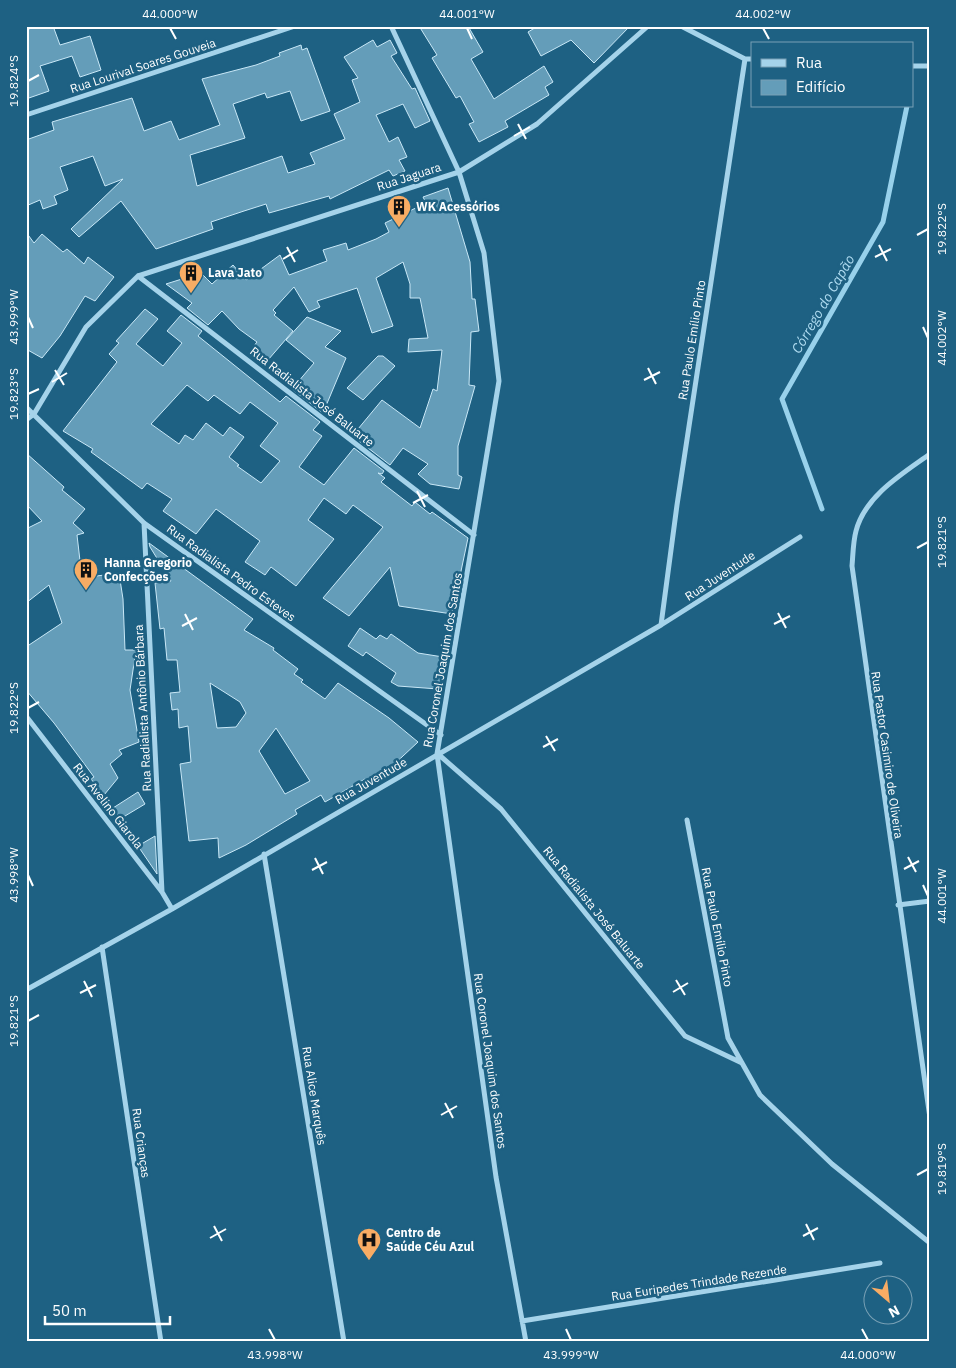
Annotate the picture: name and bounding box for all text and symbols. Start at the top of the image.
text: 44.000°W [142,6,198,21]
text: 44.001°W [439,6,495,21]
text: 44.002°W [735,6,791,21]
street label: Rua Lourival Soares Gouveia [68,35,218,96]
legend [751,42,914,108]
text: Rua [796,53,822,72]
text: 19.824°S [6,55,21,107]
text: Edifício [796,77,845,96]
street label: Rua Jaguara [375,159,443,194]
building icon: WK Acessórios [386,194,412,228]
place label: WK Acessórios [416,199,500,214]
text: 19.822°S [934,203,949,255]
water label: Córrego do Capão [787,251,859,357]
building icon: Lava Jato [178,260,204,294]
place label: Lava Jato [208,265,262,280]
street label: Rua Paulo Emílio Pinto [675,279,708,401]
text: 43.999°W [6,289,21,345]
text: 44.002°W [934,310,949,366]
street label: Rua Radialista José Baluarte [247,343,378,450]
text: 19.823°S [6,368,21,420]
text: 19.821°S [934,516,949,568]
street label: Rua Radialista Pedro Esteves [164,521,299,625]
street label: Rua Juventude [682,547,758,604]
place label: Hanna Gregorio Confecções [104,555,192,584]
building icon: Hanna Gregorio Confecções [73,557,99,591]
street label: Rua Coronel Joaquim dos Santos [420,571,465,748]
street label: Rua Radialista Antônio Bárbara [131,624,154,792]
street label: Rua Pastor Casimiro de Oliveira [868,670,907,840]
text: 19.822°S [6,682,21,734]
street label: Rua Juventude [332,754,410,807]
street label: Rua Avelino Giarola [70,760,147,852]
street label: Rua Radialista José Baluarte [540,843,649,972]
text: 43.998°W [6,847,21,903]
street label: Rua Paulo Emílio Pinto [699,866,736,988]
text: 44.001°W [934,868,949,924]
street label: Rua Coronel Joaquim dos Santos [471,972,510,1150]
text: 19.821°S [6,995,21,1047]
street label: Rua Alice Marquês [299,1045,330,1147]
street label: Rua Crianças [129,1107,154,1179]
text: 19.819°S [934,1143,949,1195]
place label: Centro de Saúde Céu Azul [386,1225,475,1254]
hospital icon: Centro de Saúde Céu Azul [356,1227,382,1261]
street label: Rua Euripedes Trindade Rezende [610,1261,788,1304]
north arrow [864,1276,914,1326]
scale bar [45,1293,170,1325]
text: 50 m [52,1301,87,1320]
text: N [885,1301,903,1322]
text: 43.998°W [247,1347,303,1362]
text: 43.999°W [543,1347,599,1362]
text: 44.000°W [840,1347,896,1362]

